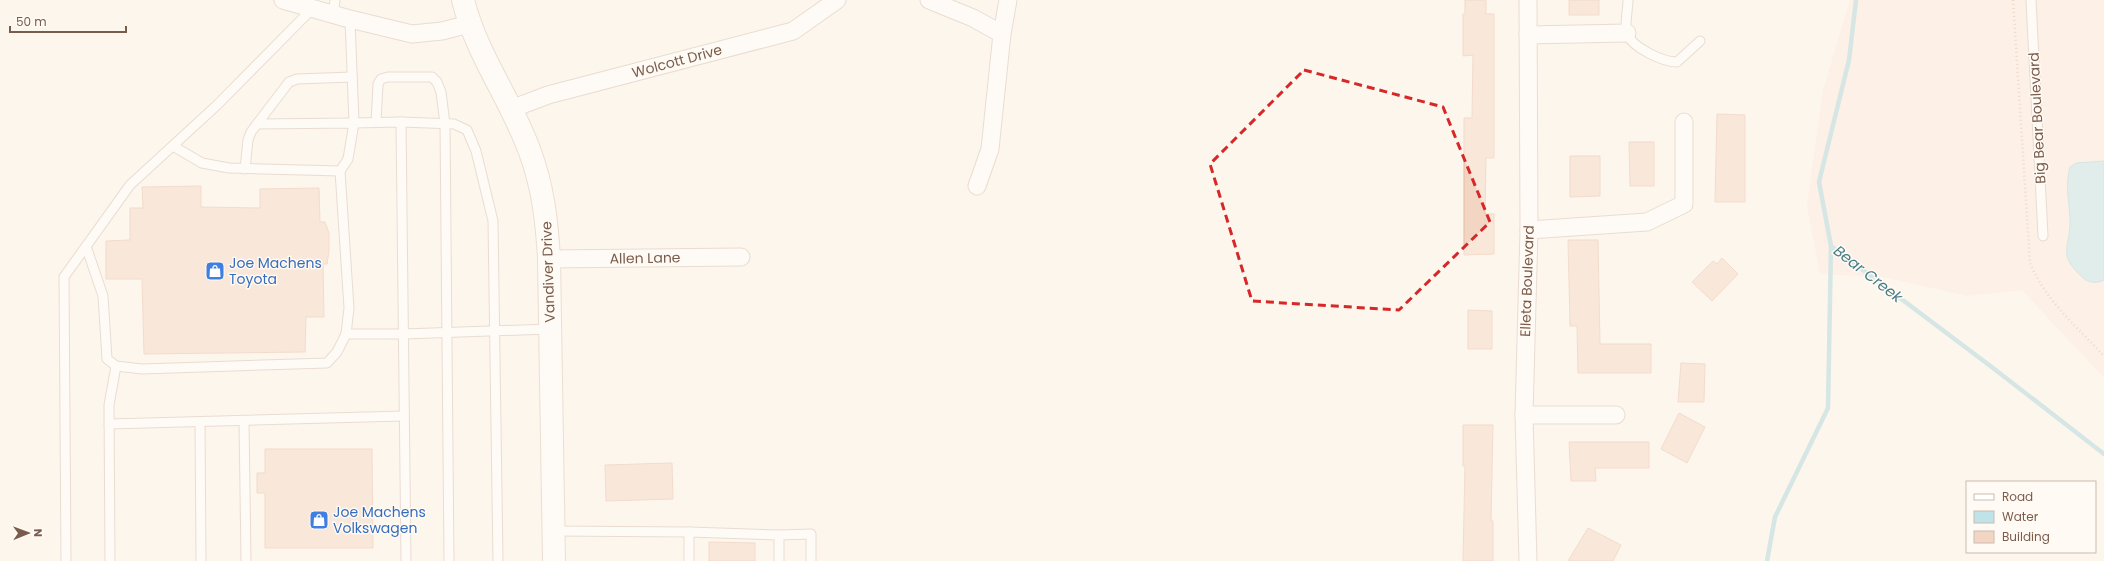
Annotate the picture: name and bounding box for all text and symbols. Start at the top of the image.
scale bar [10,8,126,34]
text: 50 m [16,13,47,30]
street label: Wolcott Drive [630,39,725,83]
street label: Big Bear Boulevard [2024,52,2050,184]
street label: Vandiver Drive [536,221,560,323]
street label: Elleta Boulevard [1515,225,1539,337]
water label: Bear Creek [1829,240,1908,308]
street label: Allen Lane [609,247,681,269]
place label: Joe Machens Toyota [229,253,322,289]
shop icon: Joe Machens Toyota [204,260,226,282]
legend [1966,481,2096,553]
text: Road [2002,488,2033,505]
place label: Joe Machens Volkswagen [333,502,426,538]
text: Water [2002,508,2039,525]
shop icon: Joe Machens Volkswagen [308,509,330,531]
north arrow [8,513,48,553]
text: Building [2002,528,2050,545]
text: N [30,529,46,537]

